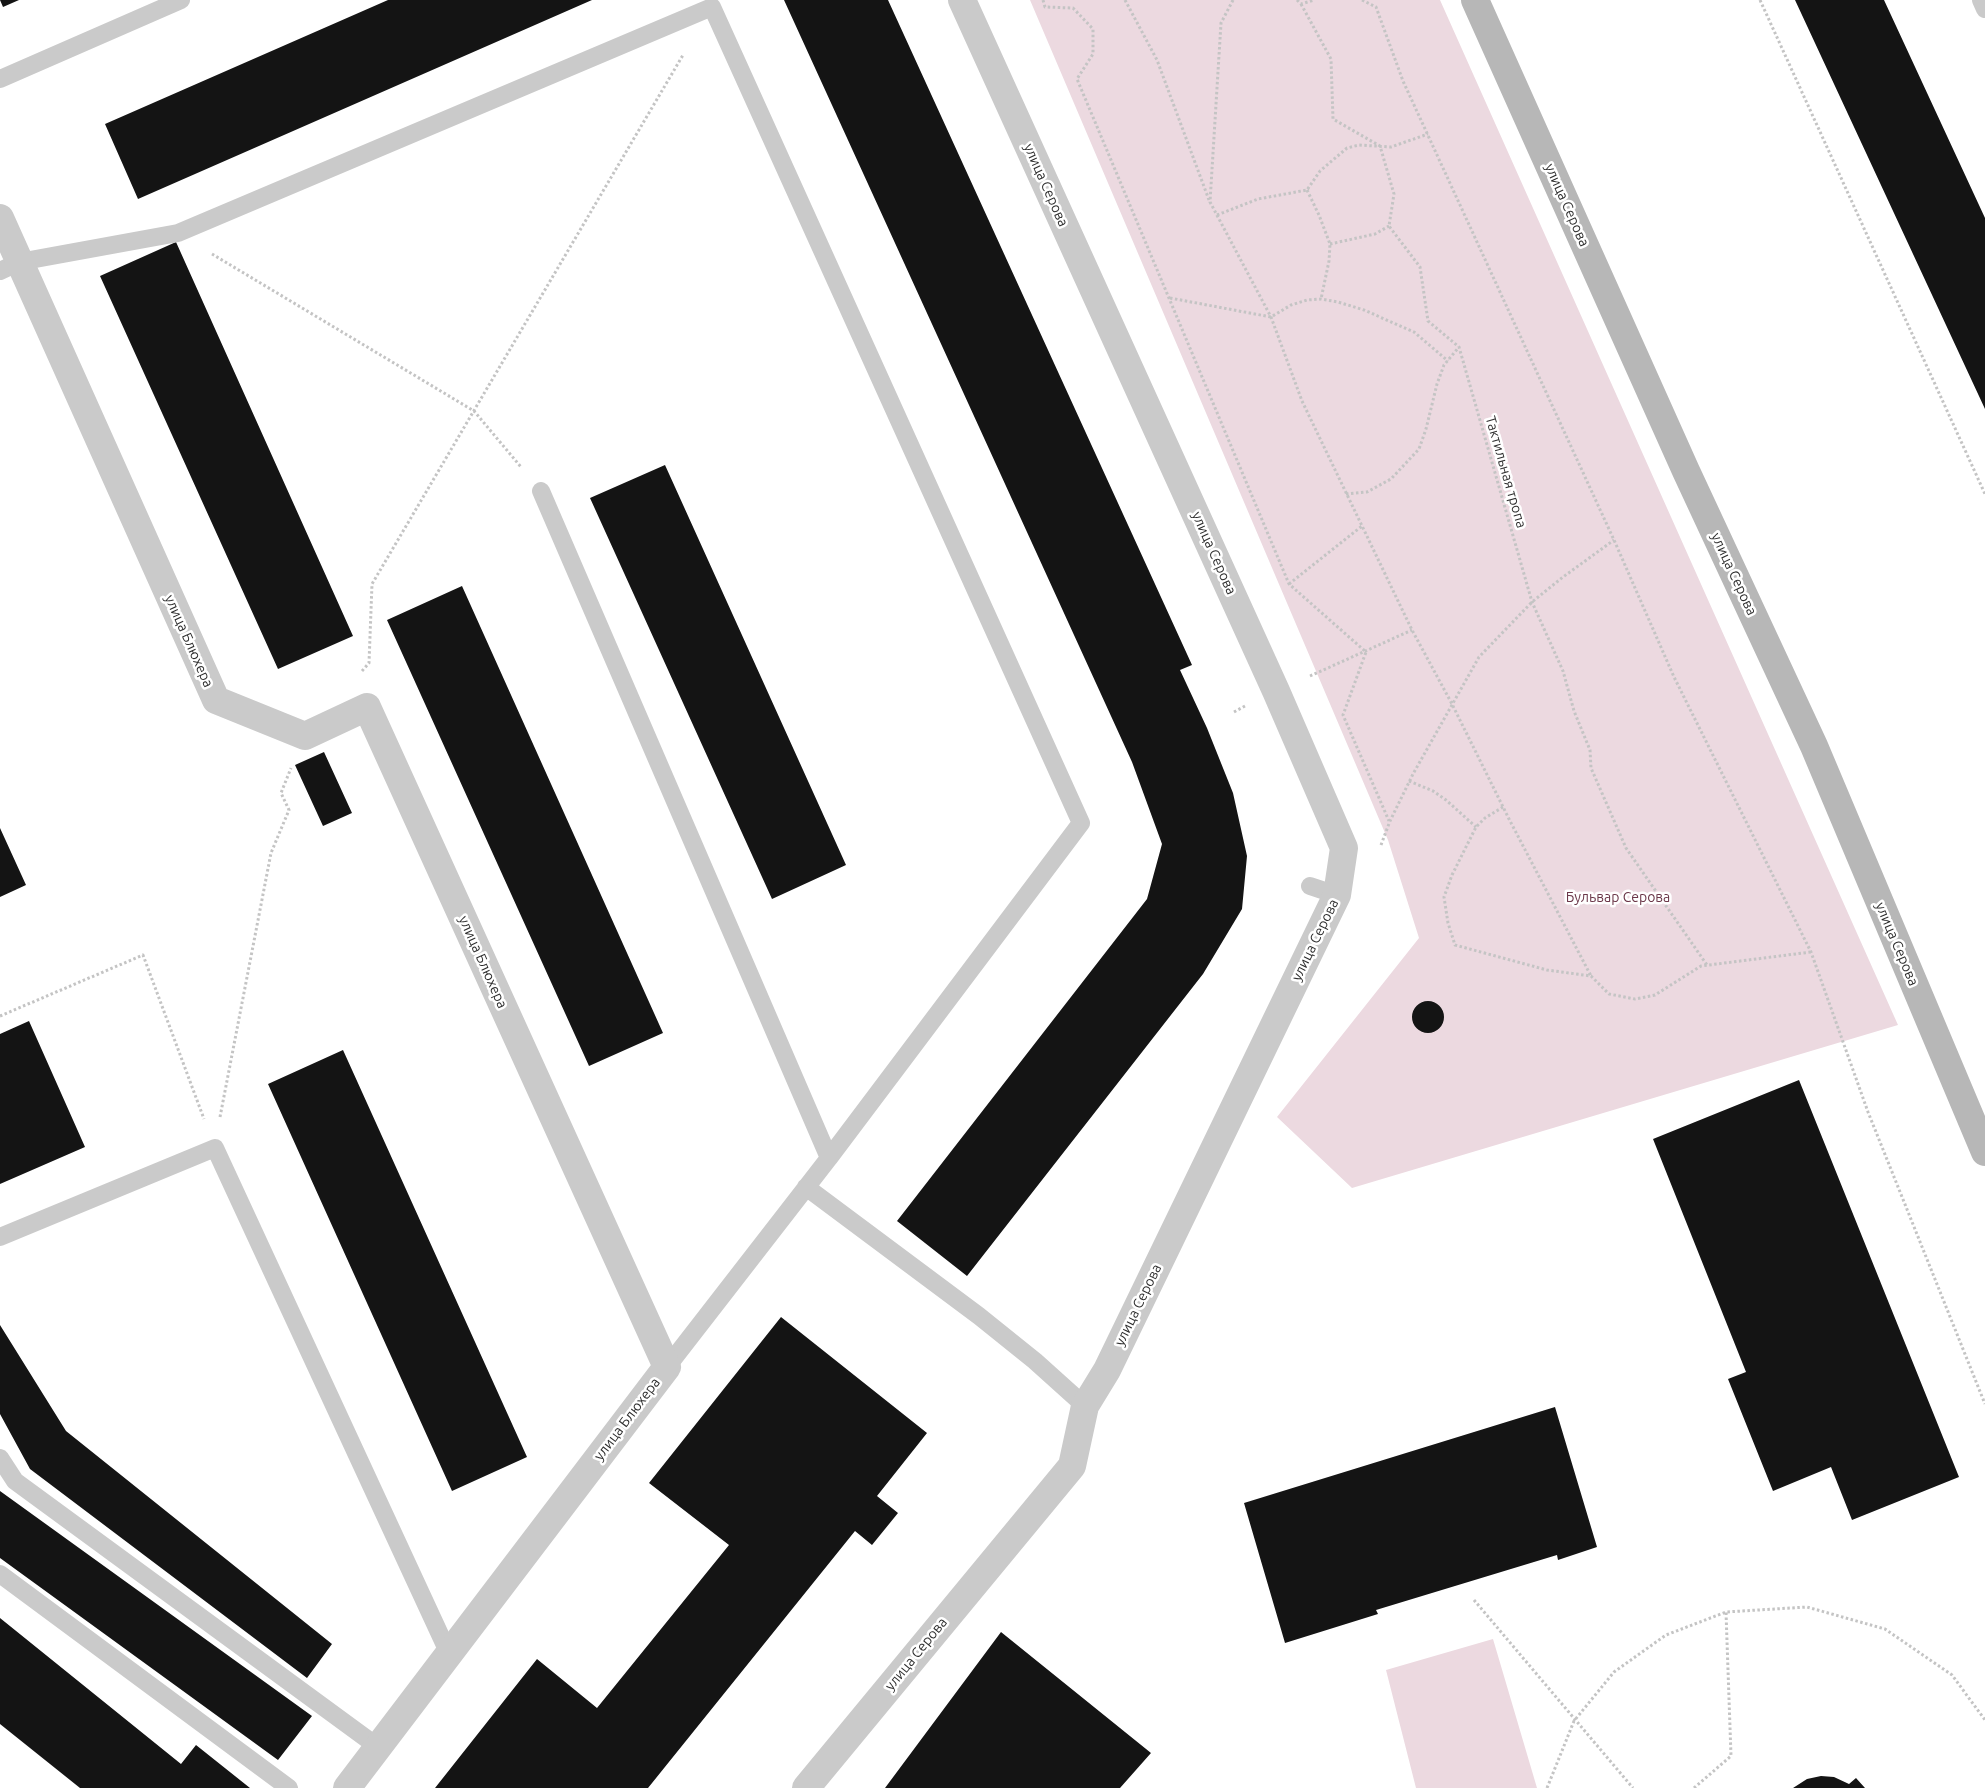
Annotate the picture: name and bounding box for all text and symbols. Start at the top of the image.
street label: улица Серова [1020,141,1072,229]
street label: улица Серова [1541,161,1593,249]
street label: Тактильная тропа [1482,414,1530,530]
street label: улица Серова [1188,509,1240,597]
street label: улица Серова [1708,530,1760,618]
street label: улица Блюхера [161,592,217,690]
park label: Бульвар Серова [1566,889,1670,905]
street label: улица Серова [1288,896,1342,984]
street label: улица Серова [1872,900,1922,988]
street label: улица Блюхера [455,913,511,1011]
street label: улица Серова [1111,1261,1165,1349]
street label: улица Блюхера [590,1374,664,1464]
street label: улица Серова [881,1614,951,1694]

